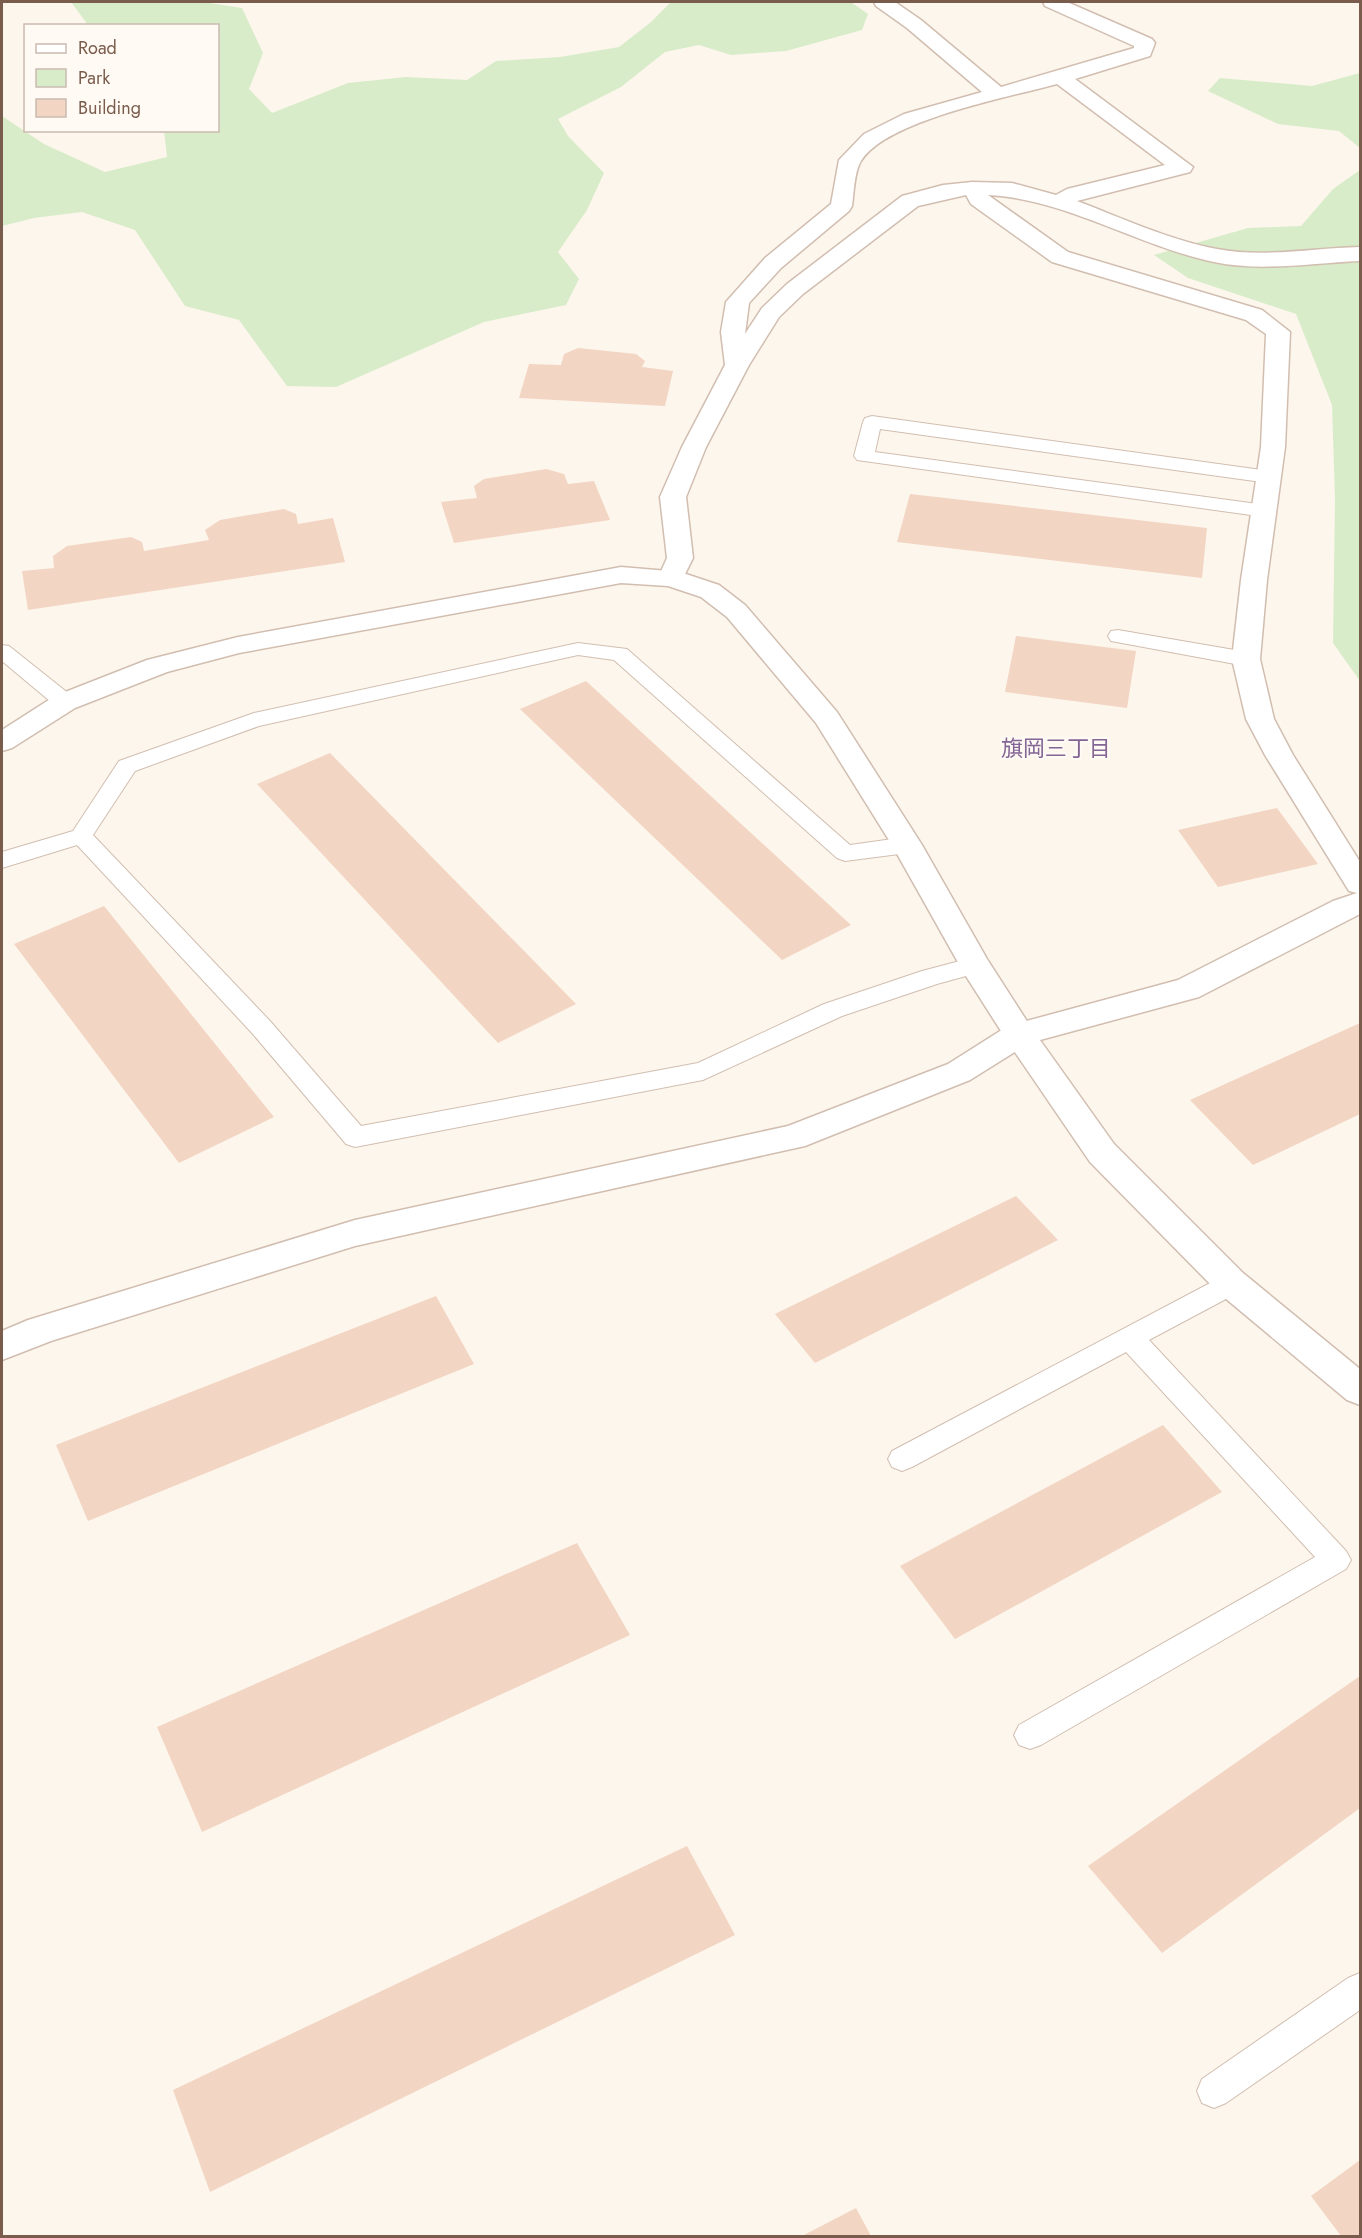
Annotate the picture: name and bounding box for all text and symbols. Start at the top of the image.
legend [24,24,219,132]
text: Road [78,35,117,61]
text: Park [78,65,110,91]
text: Building [78,95,141,121]
district label: 旗岡三丁目 [1001,732,1111,764]

